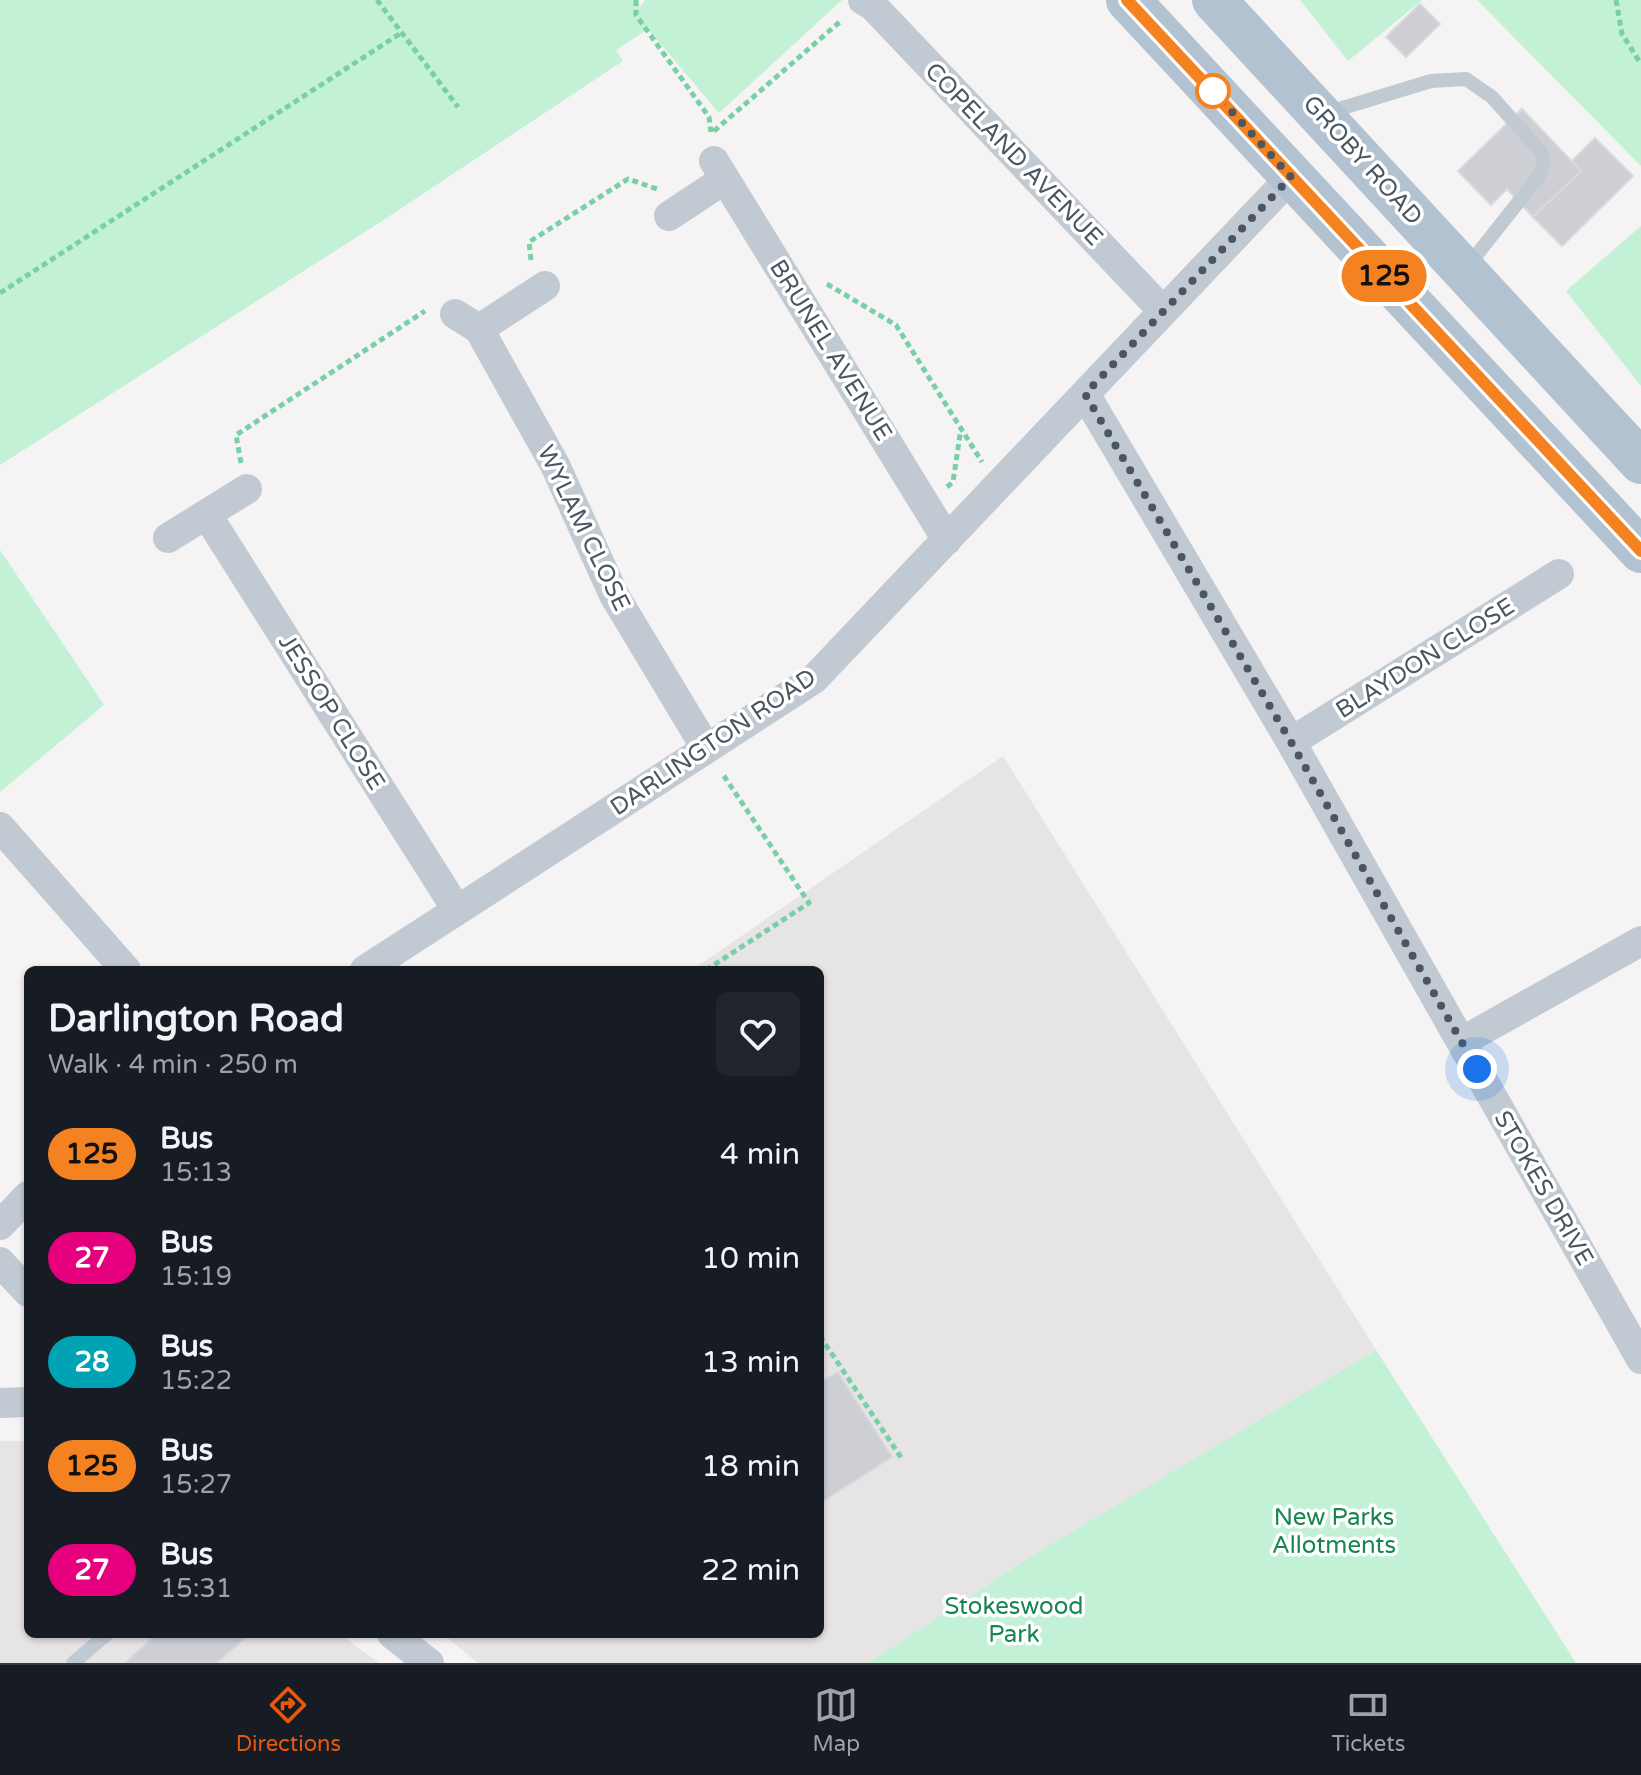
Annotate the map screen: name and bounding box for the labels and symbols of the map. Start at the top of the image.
street label: COPELAND AVENUE [919,57,1109,252]
unlabelled marker [1196,74,1230,108]
street label: GROBY ROAD [1297,90,1428,231]
line badge: 125 [1338,250,1430,302]
street label: BRUNEL AVENUE [763,254,898,446]
street label: WYLAM CLOSE [531,441,636,616]
street label: BLAYDON CLOSE [1331,592,1520,725]
street label: JESSOP CLOSE [272,629,391,795]
street label: DARLINGTON ROAD [605,663,822,822]
your location [1457,1049,1497,1089]
street label: STOKES DRIVE [1488,1106,1600,1271]
park label: New Parks Allotments [1272,1503,1396,1560]
park label: Stokeswood Park [945,1592,1083,1649]

